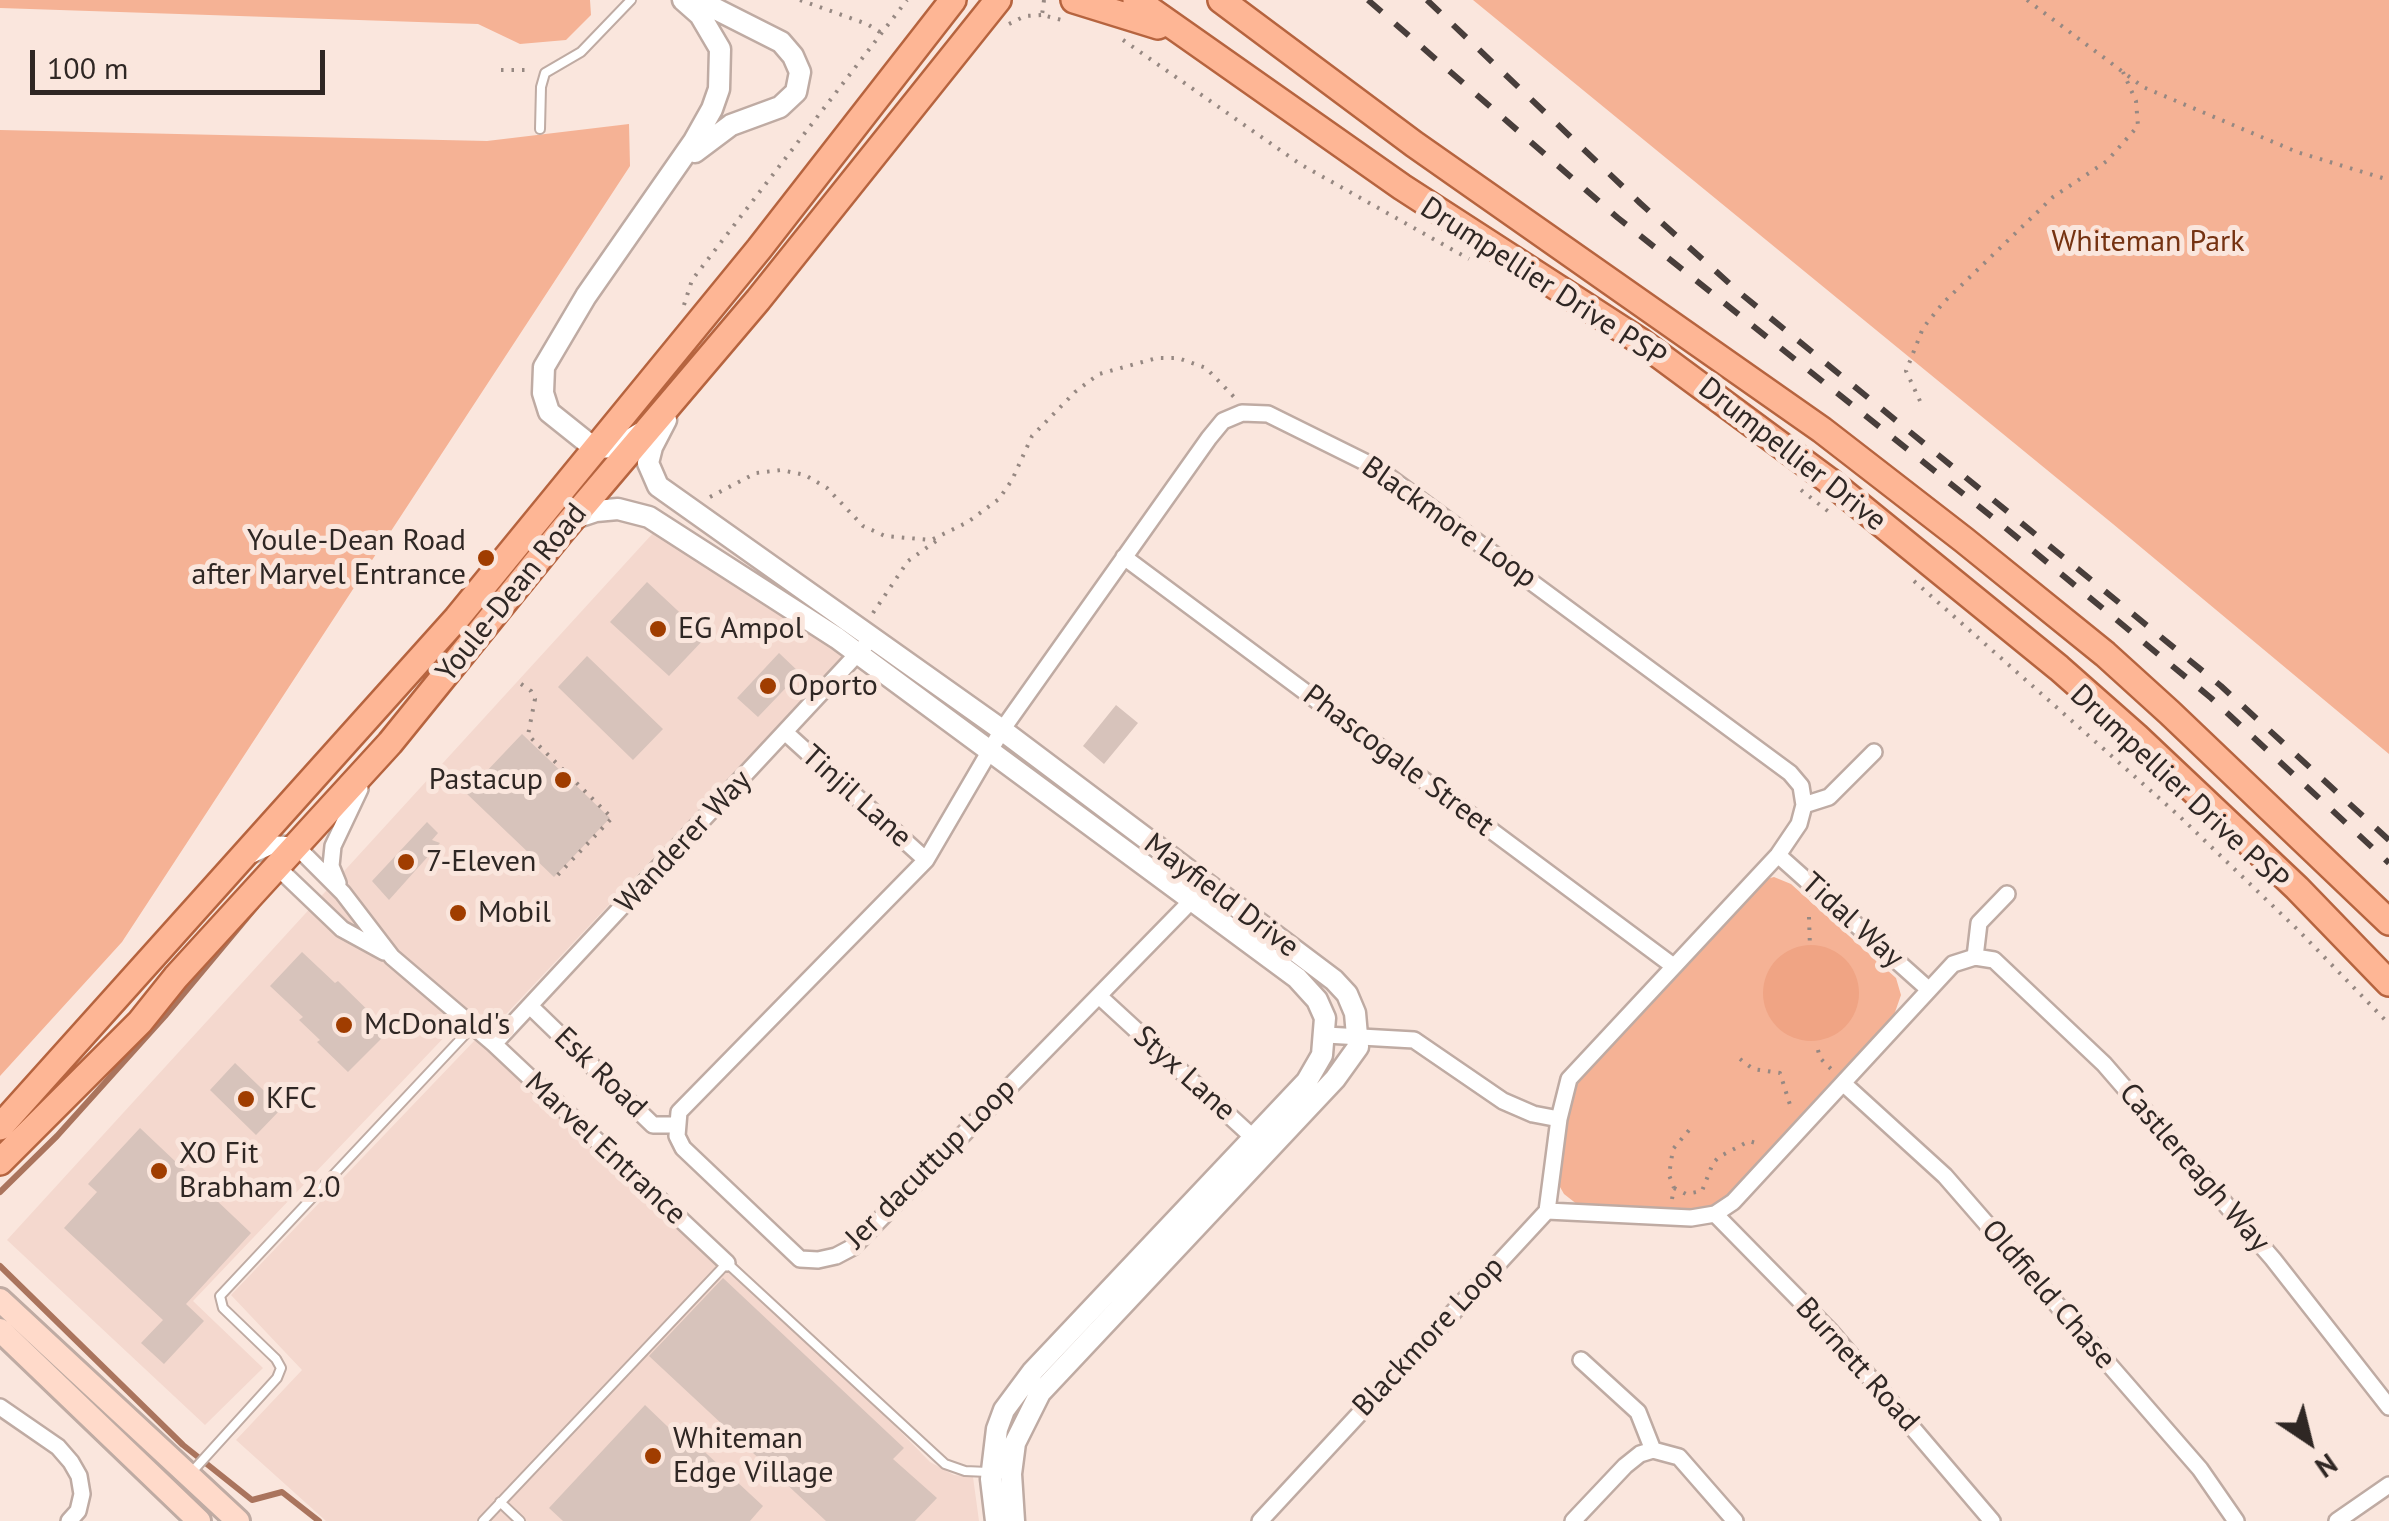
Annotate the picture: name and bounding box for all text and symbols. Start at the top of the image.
scale bar [35,30,330,92]
text: 100 m [47,48,128,87]
street label: Drumpellier Drive PSP [1413,190,1673,376]
park label: Whiteman Park [2051,224,2245,260]
street label: Drumpellier Drive [1691,371,1893,539]
street label: Blackmore Loop [1355,449,1543,597]
street label: Youle-Dean Road [429,497,595,689]
place label: Youle-Dean Road after Marvel Entrance [192,523,466,594]
marker: Youle-Dean Road after Marvel Entrance [475,547,497,569]
place label: EG Ampol [678,611,803,647]
marker: EG Ampol [647,618,669,640]
place label: Oporto [788,668,878,704]
marker: Oporto [757,675,779,697]
street label: Drumpellier Drive PSP [2062,677,2296,899]
street label: Phascogale Street [1296,678,1500,844]
street label: Tinjil Lane [794,738,918,856]
place label: Pastacup [429,762,543,798]
street label: Wanderer Way [609,763,759,921]
marker: Pastacup [552,769,574,791]
street label: Mayfield Drive [1137,826,1305,966]
place label: 7-Eleven [426,844,536,880]
marker: 7-Eleven [395,851,417,873]
street label: Tidal Way [1794,866,1910,976]
place label: Mobil [478,895,551,931]
marker: Mobil [447,902,469,924]
place label: McDonald's [364,1007,510,1043]
marker: McDonald's [333,1014,355,1036]
street label: Styx Lane [1126,1019,1242,1129]
street label: Esk Road [546,1020,654,1126]
street label: Marvel Entrance [517,1065,693,1233]
street label: Jer dacuttup Loop [838,1071,1024,1257]
street label: Castlereagh Way [2111,1076,2277,1260]
place label: KFC [266,1081,317,1117]
marker: KFC [235,1088,257,1110]
place label: XO Fit Brabham 2.0 [179,1136,341,1206]
marker: XO Fit Brabham 2.0 [148,1160,170,1182]
street label: Oldfield Chase [1973,1213,2123,1377]
street label: Blackmore Loop [1346,1250,1512,1424]
street label: Burnett Road [1788,1291,1926,1439]
north arrow [2259,1391,2359,1491]
place label: Whiteman Edge Village [673,1421,833,1492]
marker: Whiteman Edge Village [642,1445,664,1467]
text: N [2308,1446,2345,1486]

